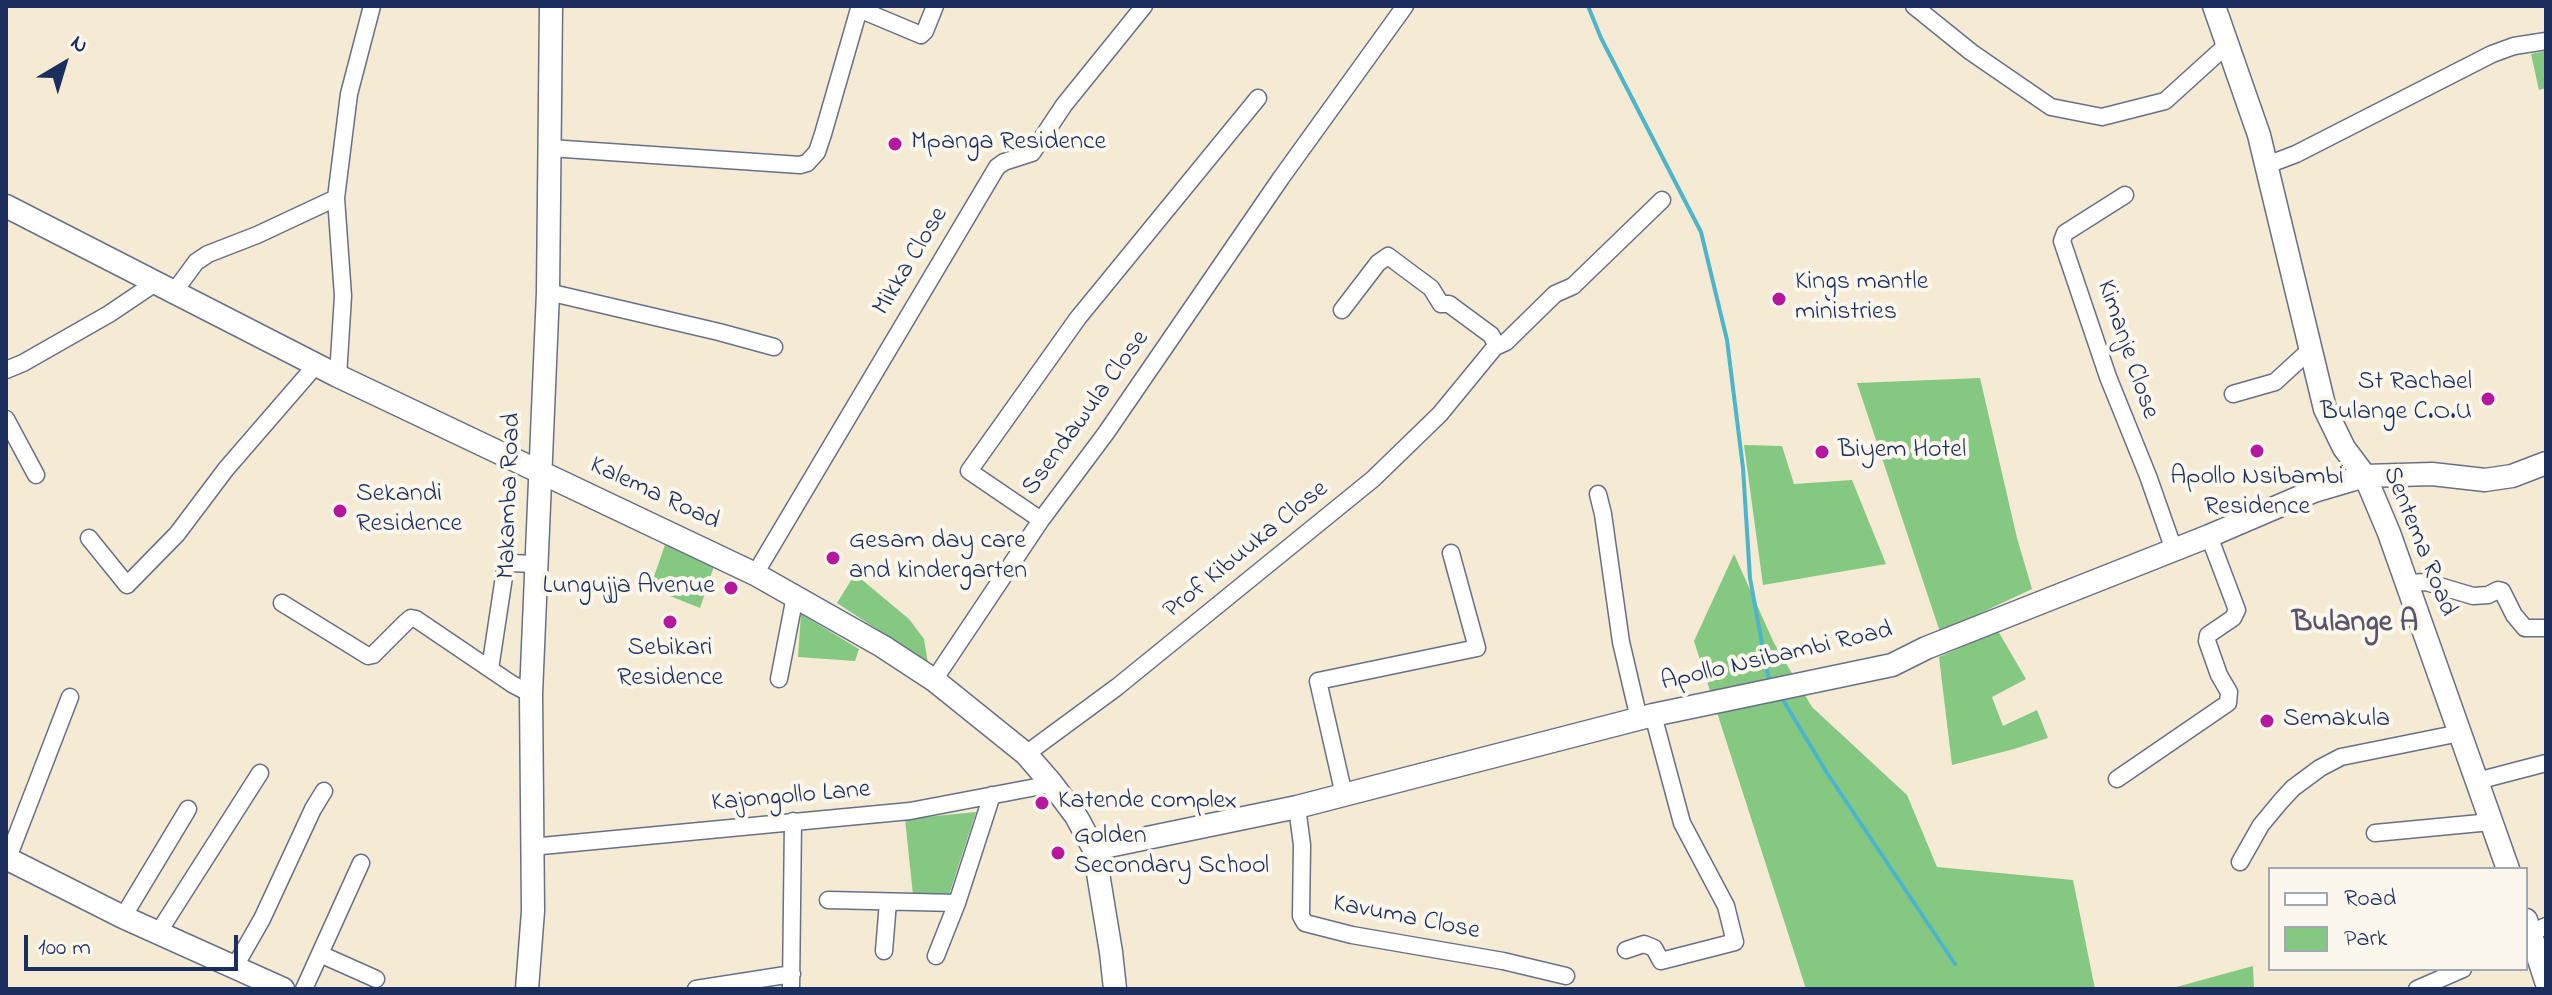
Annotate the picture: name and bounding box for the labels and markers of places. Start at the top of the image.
place label: Mpanga Residence [911,128,1106,160]
marker: Mpanga Residence [886,135,904,153]
place label: Kings mantle ministries [1795,268,1928,330]
marker: Kings mantle ministries [1770,290,1788,308]
place label: St Rachael Bulange C.O.U [2320,368,2472,430]
marker: St Rachael Bulange C.O.U [2479,390,2497,408]
place label: Biyem Hotel [1838,436,1966,468]
marker: Apollo Nsibambi Residence [2248,442,2266,460]
marker: Biyem Hotel [1813,443,1831,461]
place label: Apollo Nsibambi Residence [2170,463,2344,524]
place label: Sekandi Residence [356,480,462,542]
marker: Sekandi Residence [331,502,349,520]
place label: Gesam day care and kindergarten [849,527,1027,588]
marker: Gesam day care and kindergarten [824,549,842,567]
place label: Lungujja Avenue [543,572,715,604]
marker: Lungujja Avenue [722,579,740,597]
marker: Sebikari Residence [661,613,679,631]
place label: Sebikari Residence [617,634,723,696]
place label: Semakula [2283,705,2390,737]
marker: Semakula [2258,712,2276,730]
place label: Katende complex [1058,787,1237,819]
marker: Katende complex [1033,794,1051,812]
place label: Golden Secondary School [1074,822,1269,884]
marker: Golden Secondary School [1049,844,1067,862]

